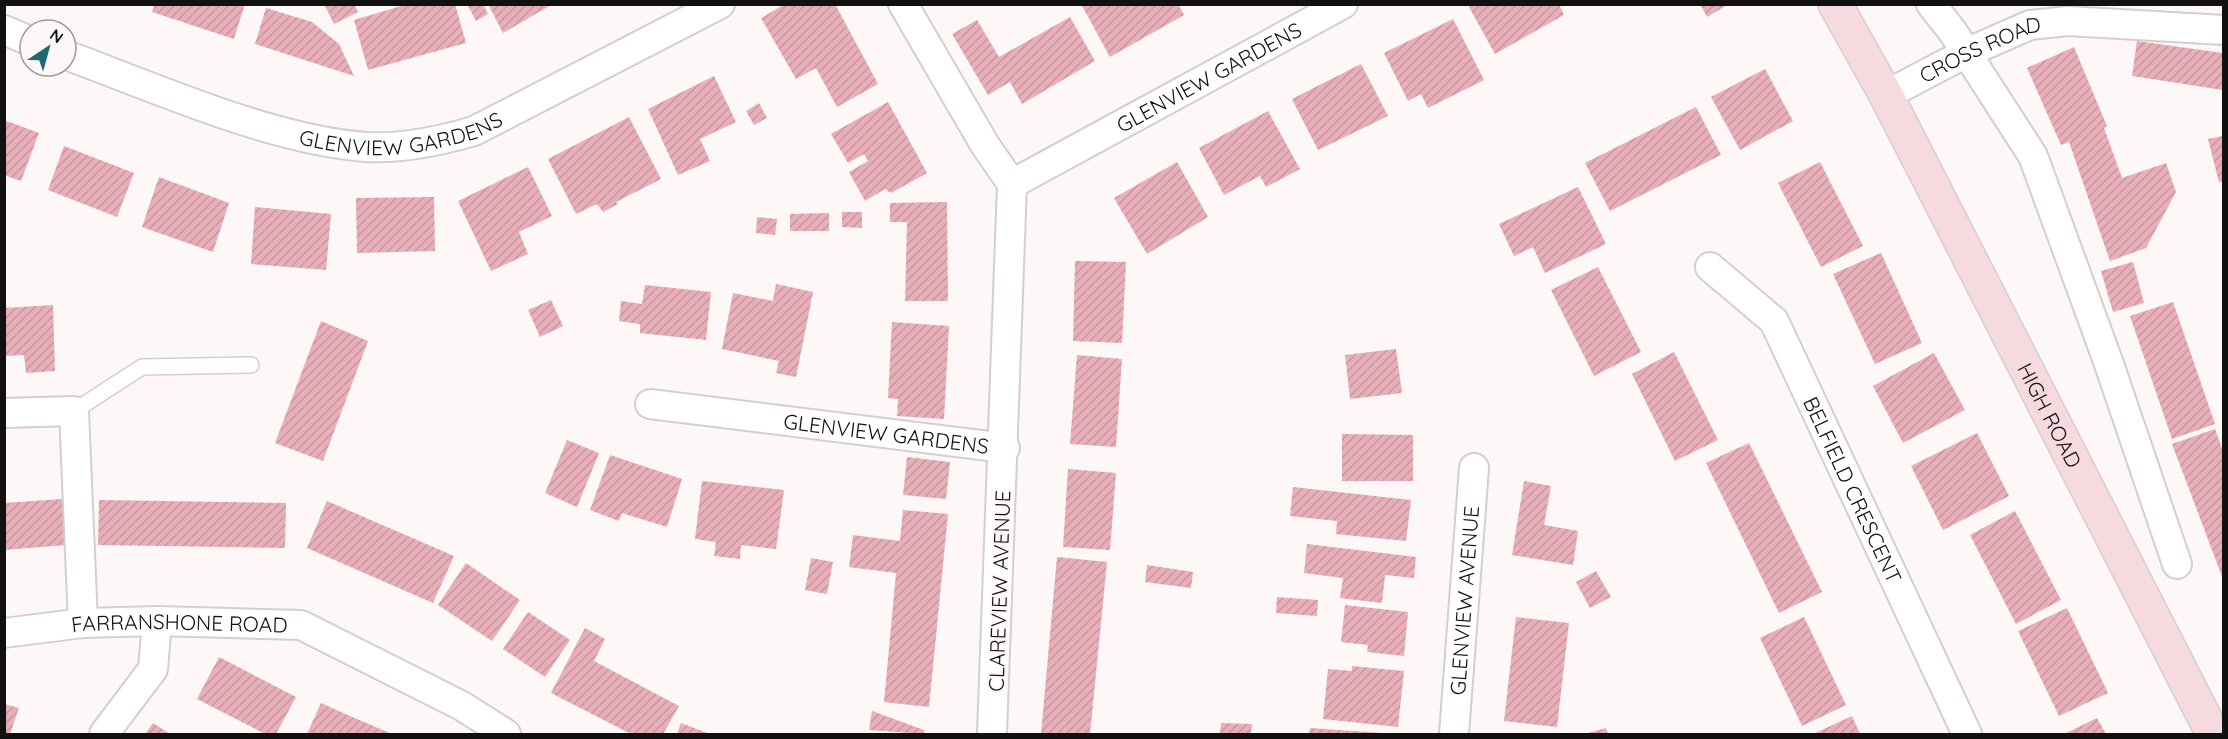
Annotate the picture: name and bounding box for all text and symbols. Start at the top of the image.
street label: CROSS ROAD [1915,11,2042,88]
street label: GLENVIEW GARDENS [1112,16,1306,138]
north arrow [18,18,78,78]
text: N [46,24,67,47]
street label: GLENVIEW GARDENS [297,106,506,160]
street label: HIGH ROAD [2012,358,2087,472]
street label: BELFIELD CRESCENT [1798,392,1908,587]
street label: GLENVIEW GARDENS [782,408,990,459]
street label: CLAREVIEW AVENUE [982,490,1016,692]
street label: GLENVIEW AVENUE [1444,505,1484,696]
street label: FARRANSHONE ROAD [70,608,288,638]

